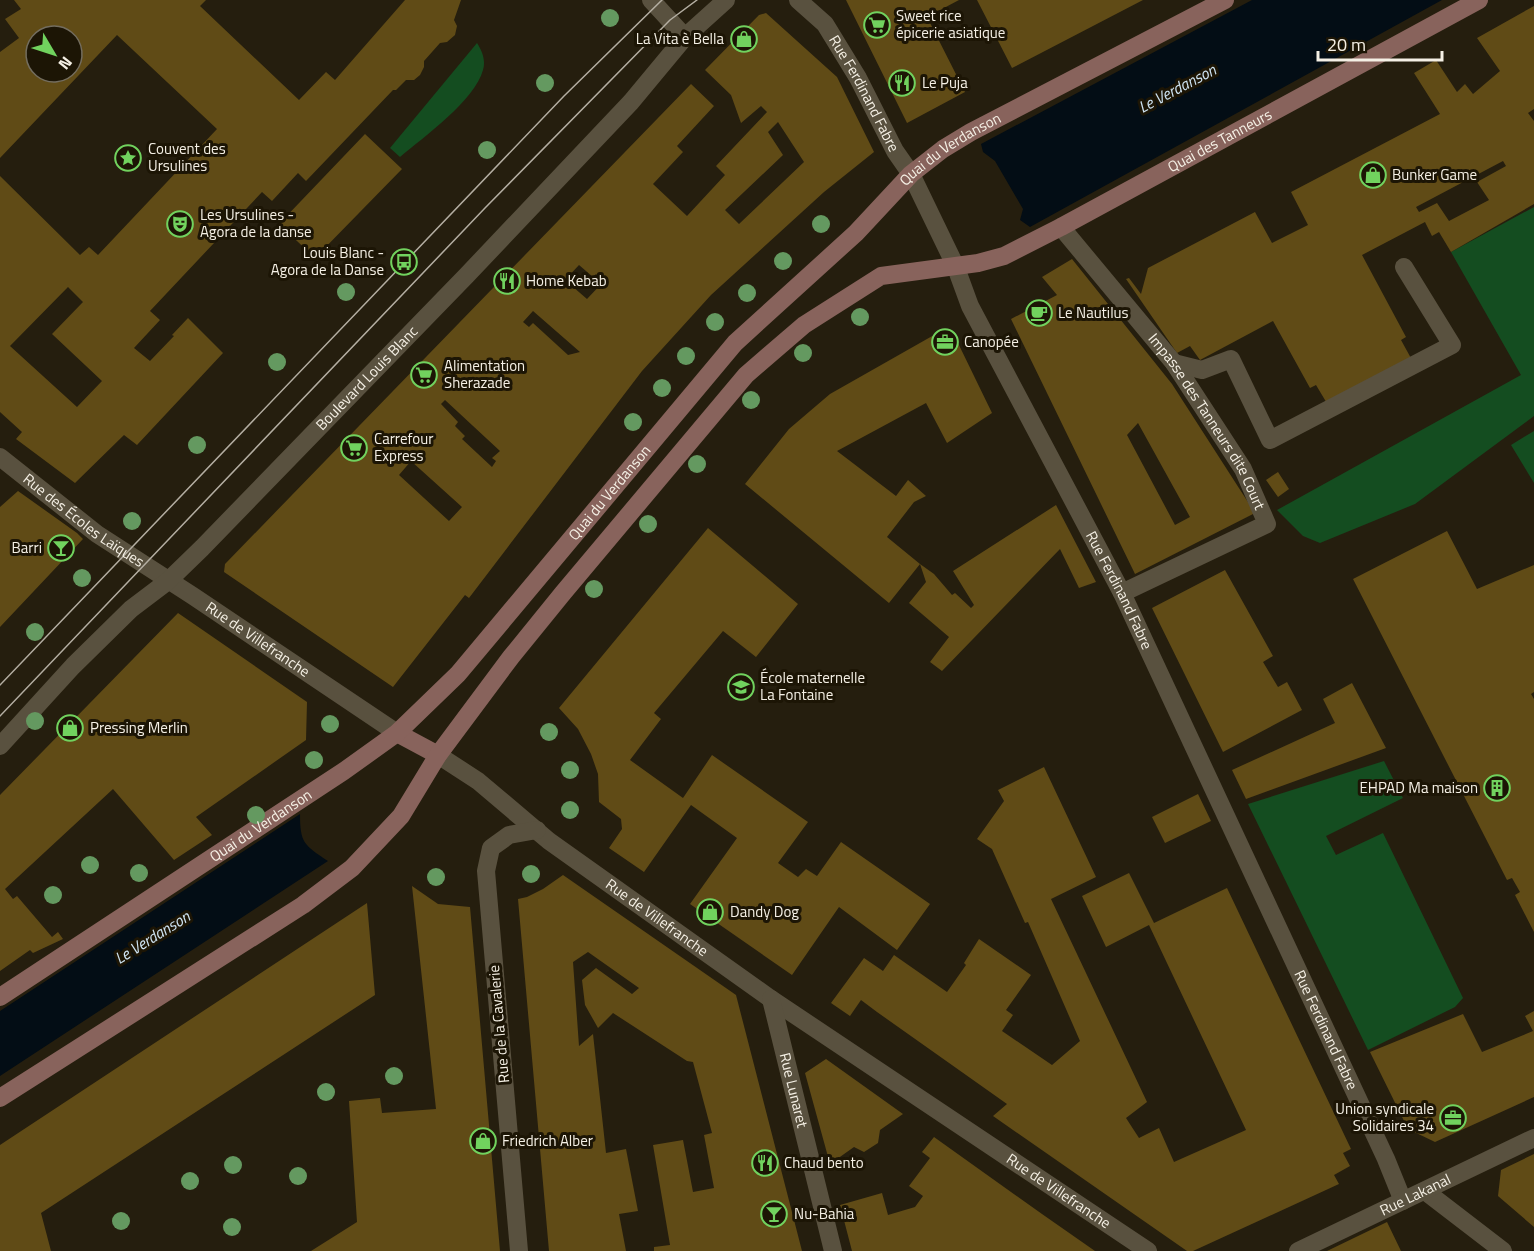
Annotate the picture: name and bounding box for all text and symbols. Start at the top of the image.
place label: Sweet rice épicerie asiatique [896,4,1005,44]
supermarket icon: Sweet rice épicerie asiatique [862,10,892,40]
north arrow [24,24,84,84]
shop icon: La Vita è Bella [729,24,759,54]
scale bar [1318,24,1442,62]
place label: La Vita è Bella [636,27,724,50]
street label: Rue Ferdinand Fabre [823,31,906,156]
text: 20 m [1327,31,1366,58]
text: N [53,52,78,75]
water label: Le Verdanson [1134,57,1221,119]
restaurant icon: Le Puja [887,68,917,98]
place label: Le Puja [922,71,968,94]
street label: Quai des Tanneurs [1163,103,1276,178]
street label: Quai du Verdanson [894,106,1005,191]
place label: Couvent des Ursulines [148,137,226,177]
place icon: Couvent des Ursulines [113,143,143,173]
shop icon: Bunker Game [1358,160,1388,190]
place label: Bunker Game [1392,163,1477,186]
place label: Les Ursulines - Agora de la danse [200,203,312,243]
theatre icon: Les Ursulines - Agora de la danse [165,209,195,239]
place label: Louis Blanc - Agora de la Danse [271,241,384,281]
bus stop icon: Louis Blanc - Agora de la Danse [389,247,419,277]
restaurant icon: Home Kebab [492,266,522,296]
place label: Home Kebab [526,269,607,292]
cafe icon: Le Nautilus [1024,298,1054,328]
place label: Le Nautilus [1058,301,1129,324]
street label: Boulevard Louis Blanc [310,320,423,436]
office icon: Canopée [930,327,960,357]
street label: Impasse des Tanneurs dite Court [1143,328,1272,514]
place label: Canopée [964,330,1019,353]
place label: Alimentation Sherazade [444,354,525,394]
supermarket icon: Alimentation Sherazade [409,360,439,390]
place label: Carrefour Express [374,427,433,467]
supermarket icon: Carrefour Express [339,433,369,463]
street label: Quai du Verdanson [562,440,656,545]
street label: Rue des Écoles Laïques [18,467,149,573]
street label: Rue Ferdinand Fabre [1080,527,1159,653]
bar icon: Barri [46,533,76,563]
place label: Barri [12,536,42,559]
street label: Rue de Villefranche [201,596,315,682]
place label: École maternelle La Fontaine [760,666,865,706]
school or university icon: École maternelle La Fontaine [726,672,756,702]
shop icon: Pressing Merlin [55,713,85,743]
place label: Pressing Merlin [90,716,188,739]
building icon: EHPAD Ma maison [1482,773,1512,803]
place label: EHPAD Ma maison [1360,776,1478,799]
street label: Quai du Verdanson [205,783,316,867]
street label: Rue de Villefranche [601,873,713,962]
shop icon: Dandy Dog [695,897,725,927]
place label: Dandy Dog [730,900,799,923]
water label: Le Verdanson [110,904,195,970]
street label: Rue de la Cavalerie [482,964,515,1084]
street label: Rue Ferdinand Fabre [1288,966,1364,1094]
street label: Rue Lunaret [774,1050,814,1131]
place label: Union syndicale Solidaires 34 [1335,1097,1434,1137]
office icon: Union syndicale Solidaires 34 [1438,1103,1468,1133]
shop icon: Friedrich Alber [468,1126,498,1156]
place label: Friedrich Alber [502,1129,593,1152]
street label: Rue de Villefranche [1002,1147,1116,1234]
restaurant icon: Chaud bento [750,1148,780,1178]
place label: Chaud bento [784,1151,864,1174]
street label: Rue Lakanal [1376,1168,1454,1221]
bar icon: Nu-Bahia [759,1199,789,1229]
place label: Nu-Bahia [794,1202,855,1225]

